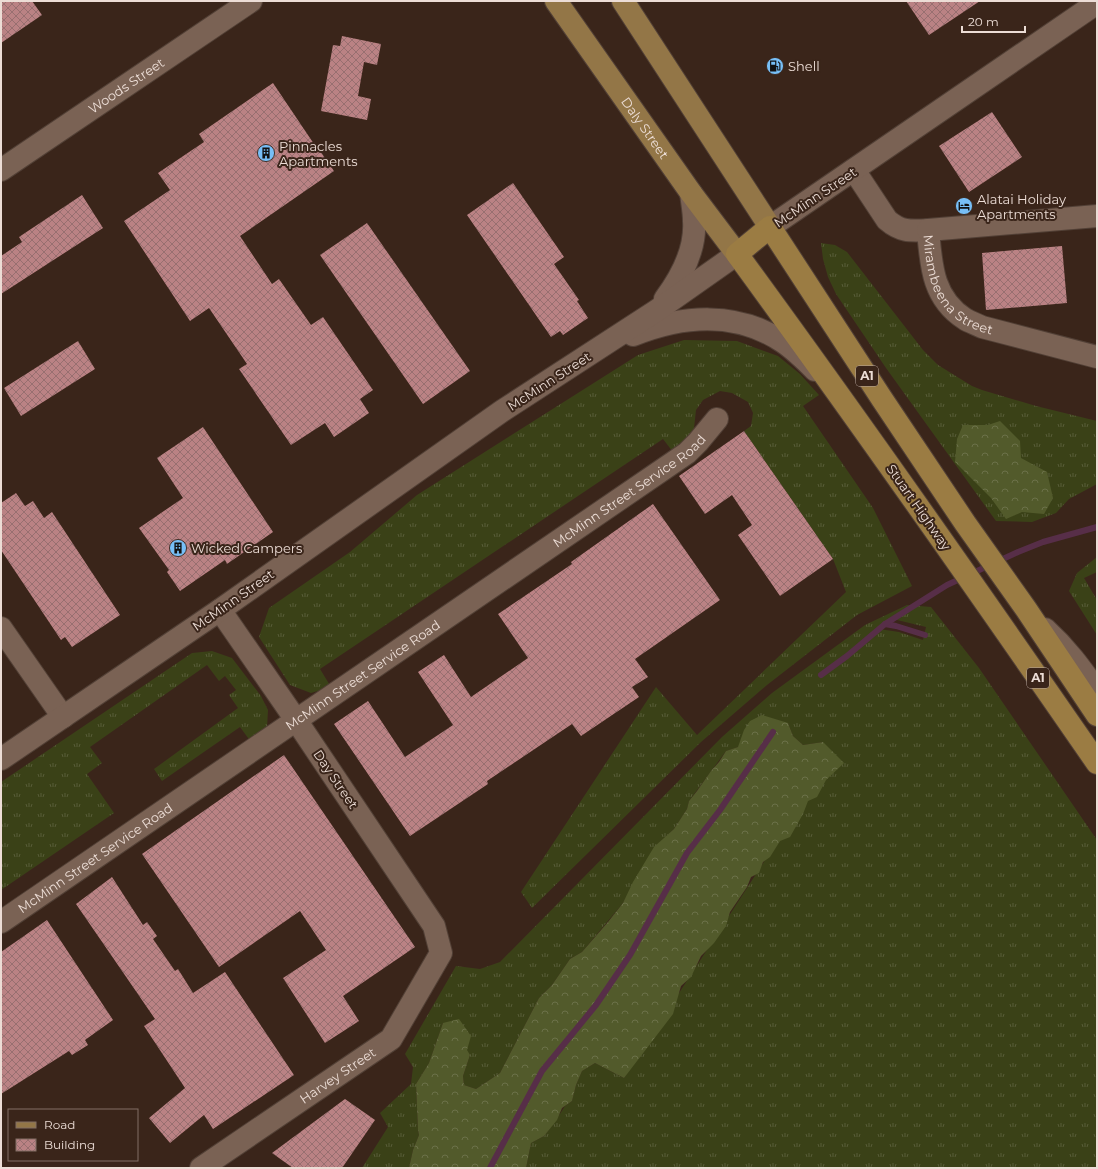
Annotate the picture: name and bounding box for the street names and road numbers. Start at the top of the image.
street label: Woods Street [85,54,167,117]
street label: Daly Street [618,94,672,162]
street label: McMinn Street [771,164,859,230]
street label: Mirambeena Street [920,234,995,337]
street label: McMinn Street [504,348,594,414]
road number: A1 [856,366,878,386]
street label: McMinn Street Service Road [550,431,709,550]
street label: Stuart Highway [883,461,955,554]
street label: McMinn Street [189,566,277,634]
street label: McMinn Street Service Road [282,616,443,733]
road number: A1 [1027,668,1049,688]
street label: Day Street [310,746,362,812]
street label: McMinn Street Service Road [15,799,175,916]
street label: Harvey Street [297,1044,378,1107]

